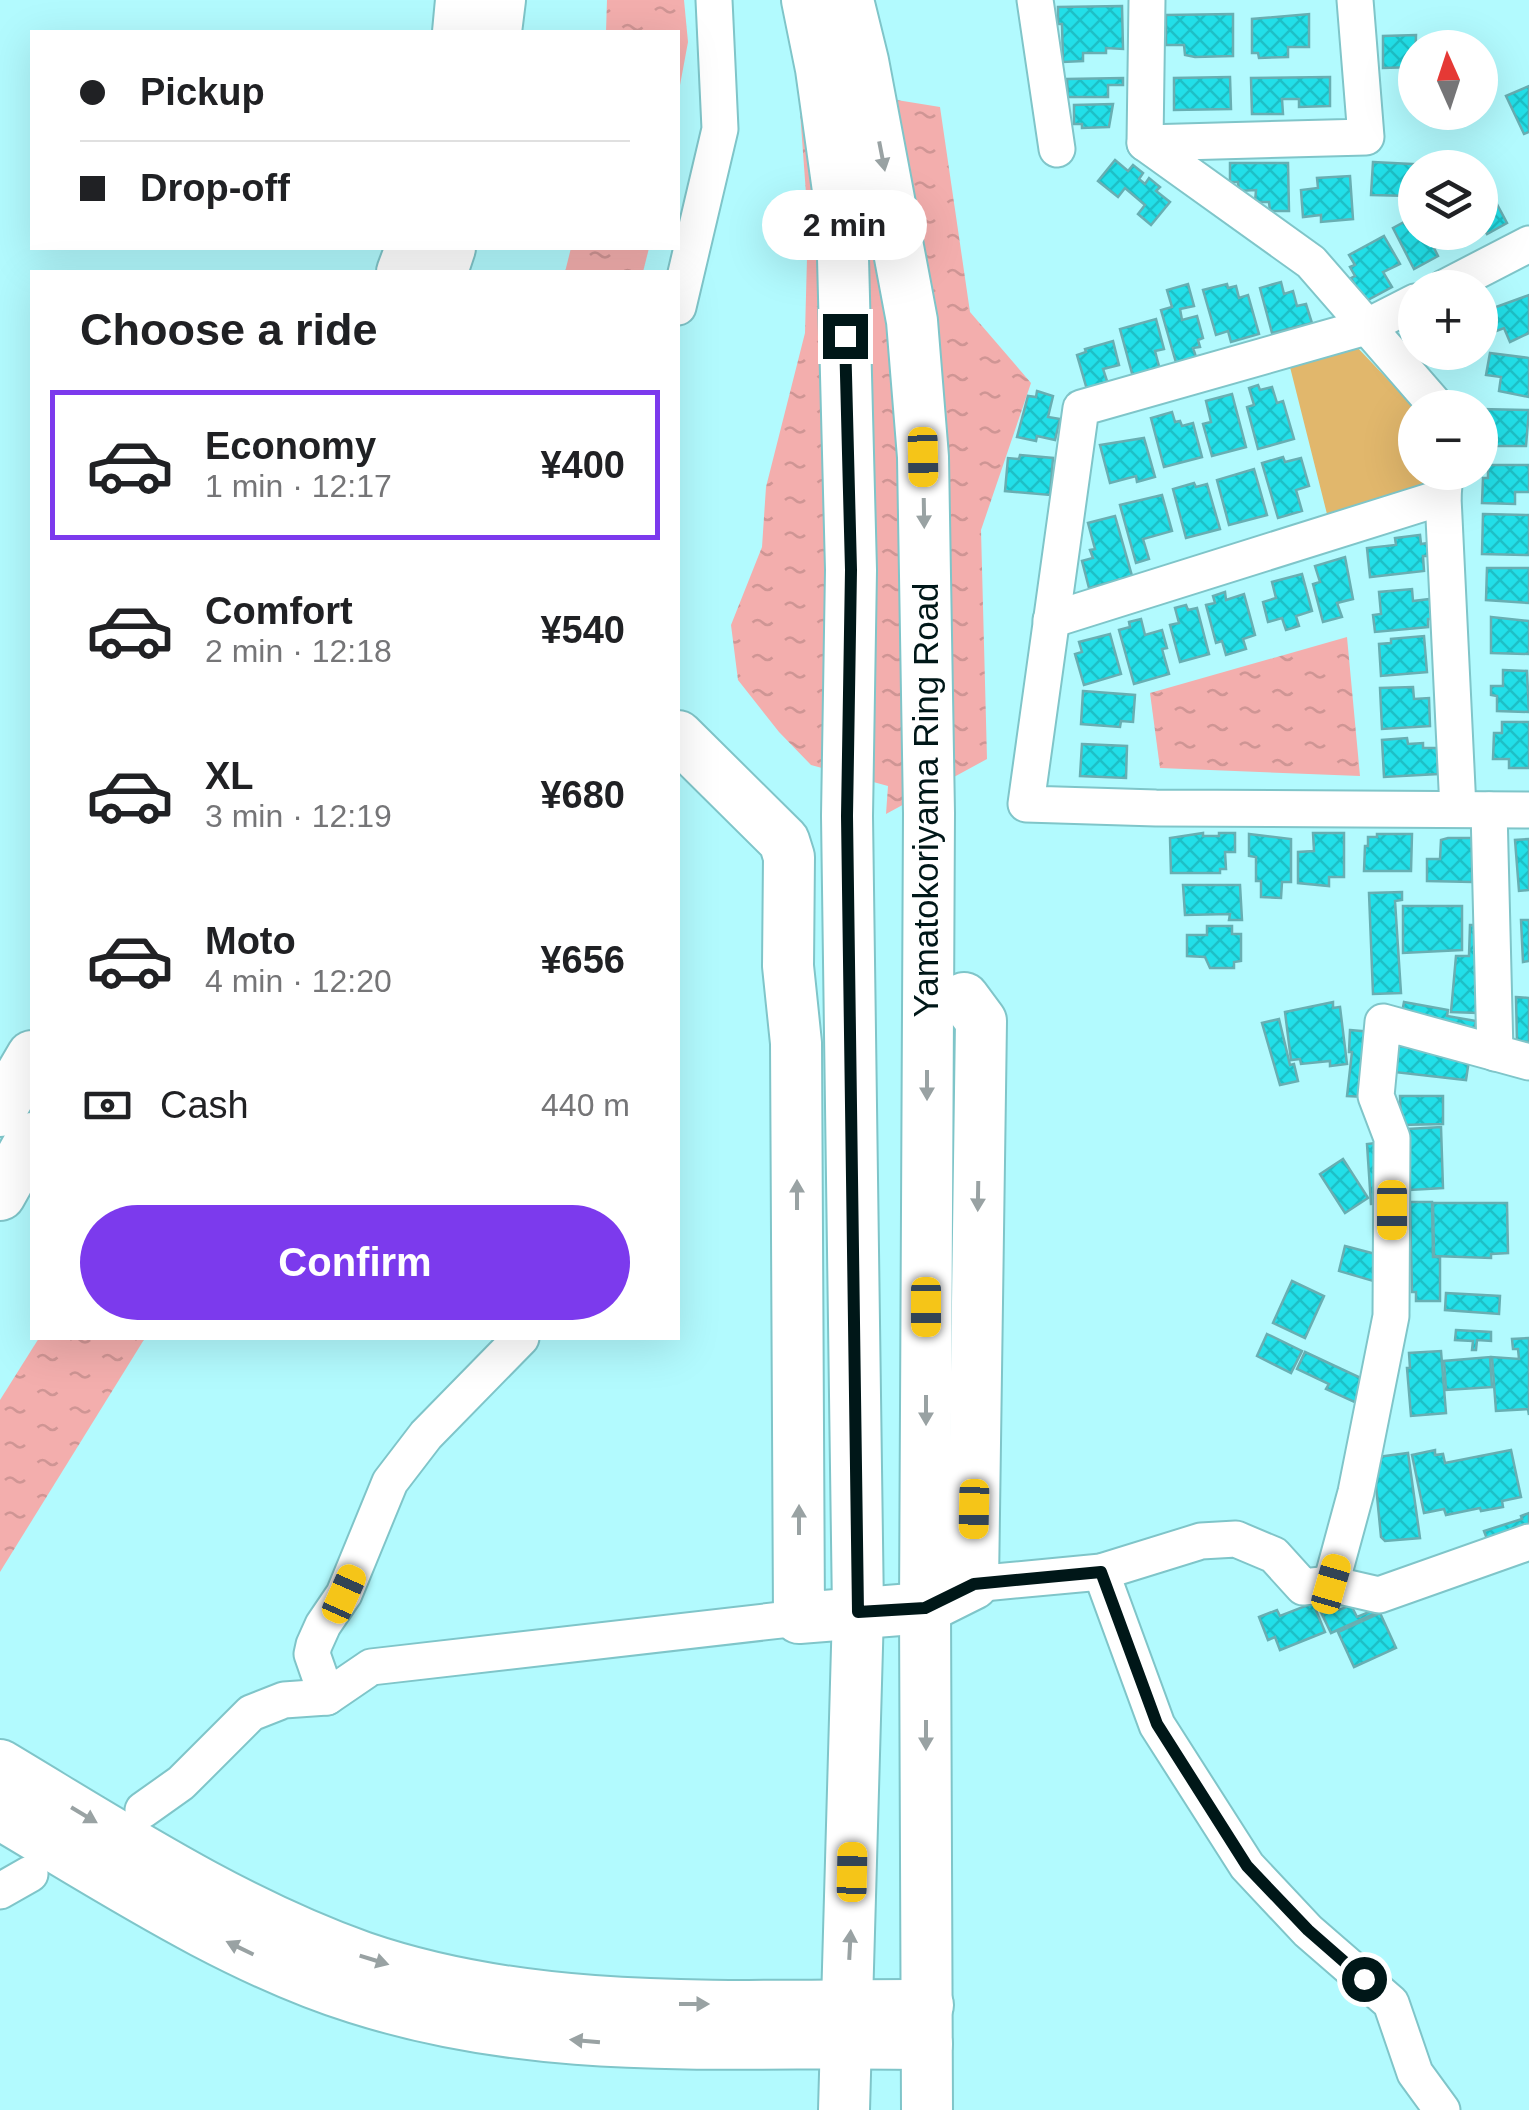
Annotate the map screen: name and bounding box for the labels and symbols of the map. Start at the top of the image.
north arrow [1398,30,1498,130]
one-way arrow [874,141,890,172]
callout: 2 min [762,191,928,261]
route end [823,314,868,359]
car [907,427,939,487]
one-way arrow [916,498,932,530]
street label: Yamatokoriyama Ring Road [906,582,945,1018]
one-way arrow [919,1070,935,1102]
one-way arrow [789,1179,805,1211]
one-way arrow [970,1180,986,1212]
car [1377,1180,1407,1240]
car [911,1277,941,1337]
one-way arrow [918,1395,934,1427]
car [958,1479,990,1539]
one-way arrow [791,1504,807,1536]
car [1308,1551,1354,1617]
car [318,1560,370,1628]
one-way arrow [918,1720,934,1752]
one-way arrow [70,1806,98,1823]
car [836,1842,868,1902]
one-way arrow [842,1929,858,1961]
one-way arrow [225,1939,254,1956]
one-way arrow [359,1953,389,1968]
route start [1342,1957,1387,2002]
one-way arrow [679,1996,711,2012]
one-way arrow [568,2033,600,2049]

